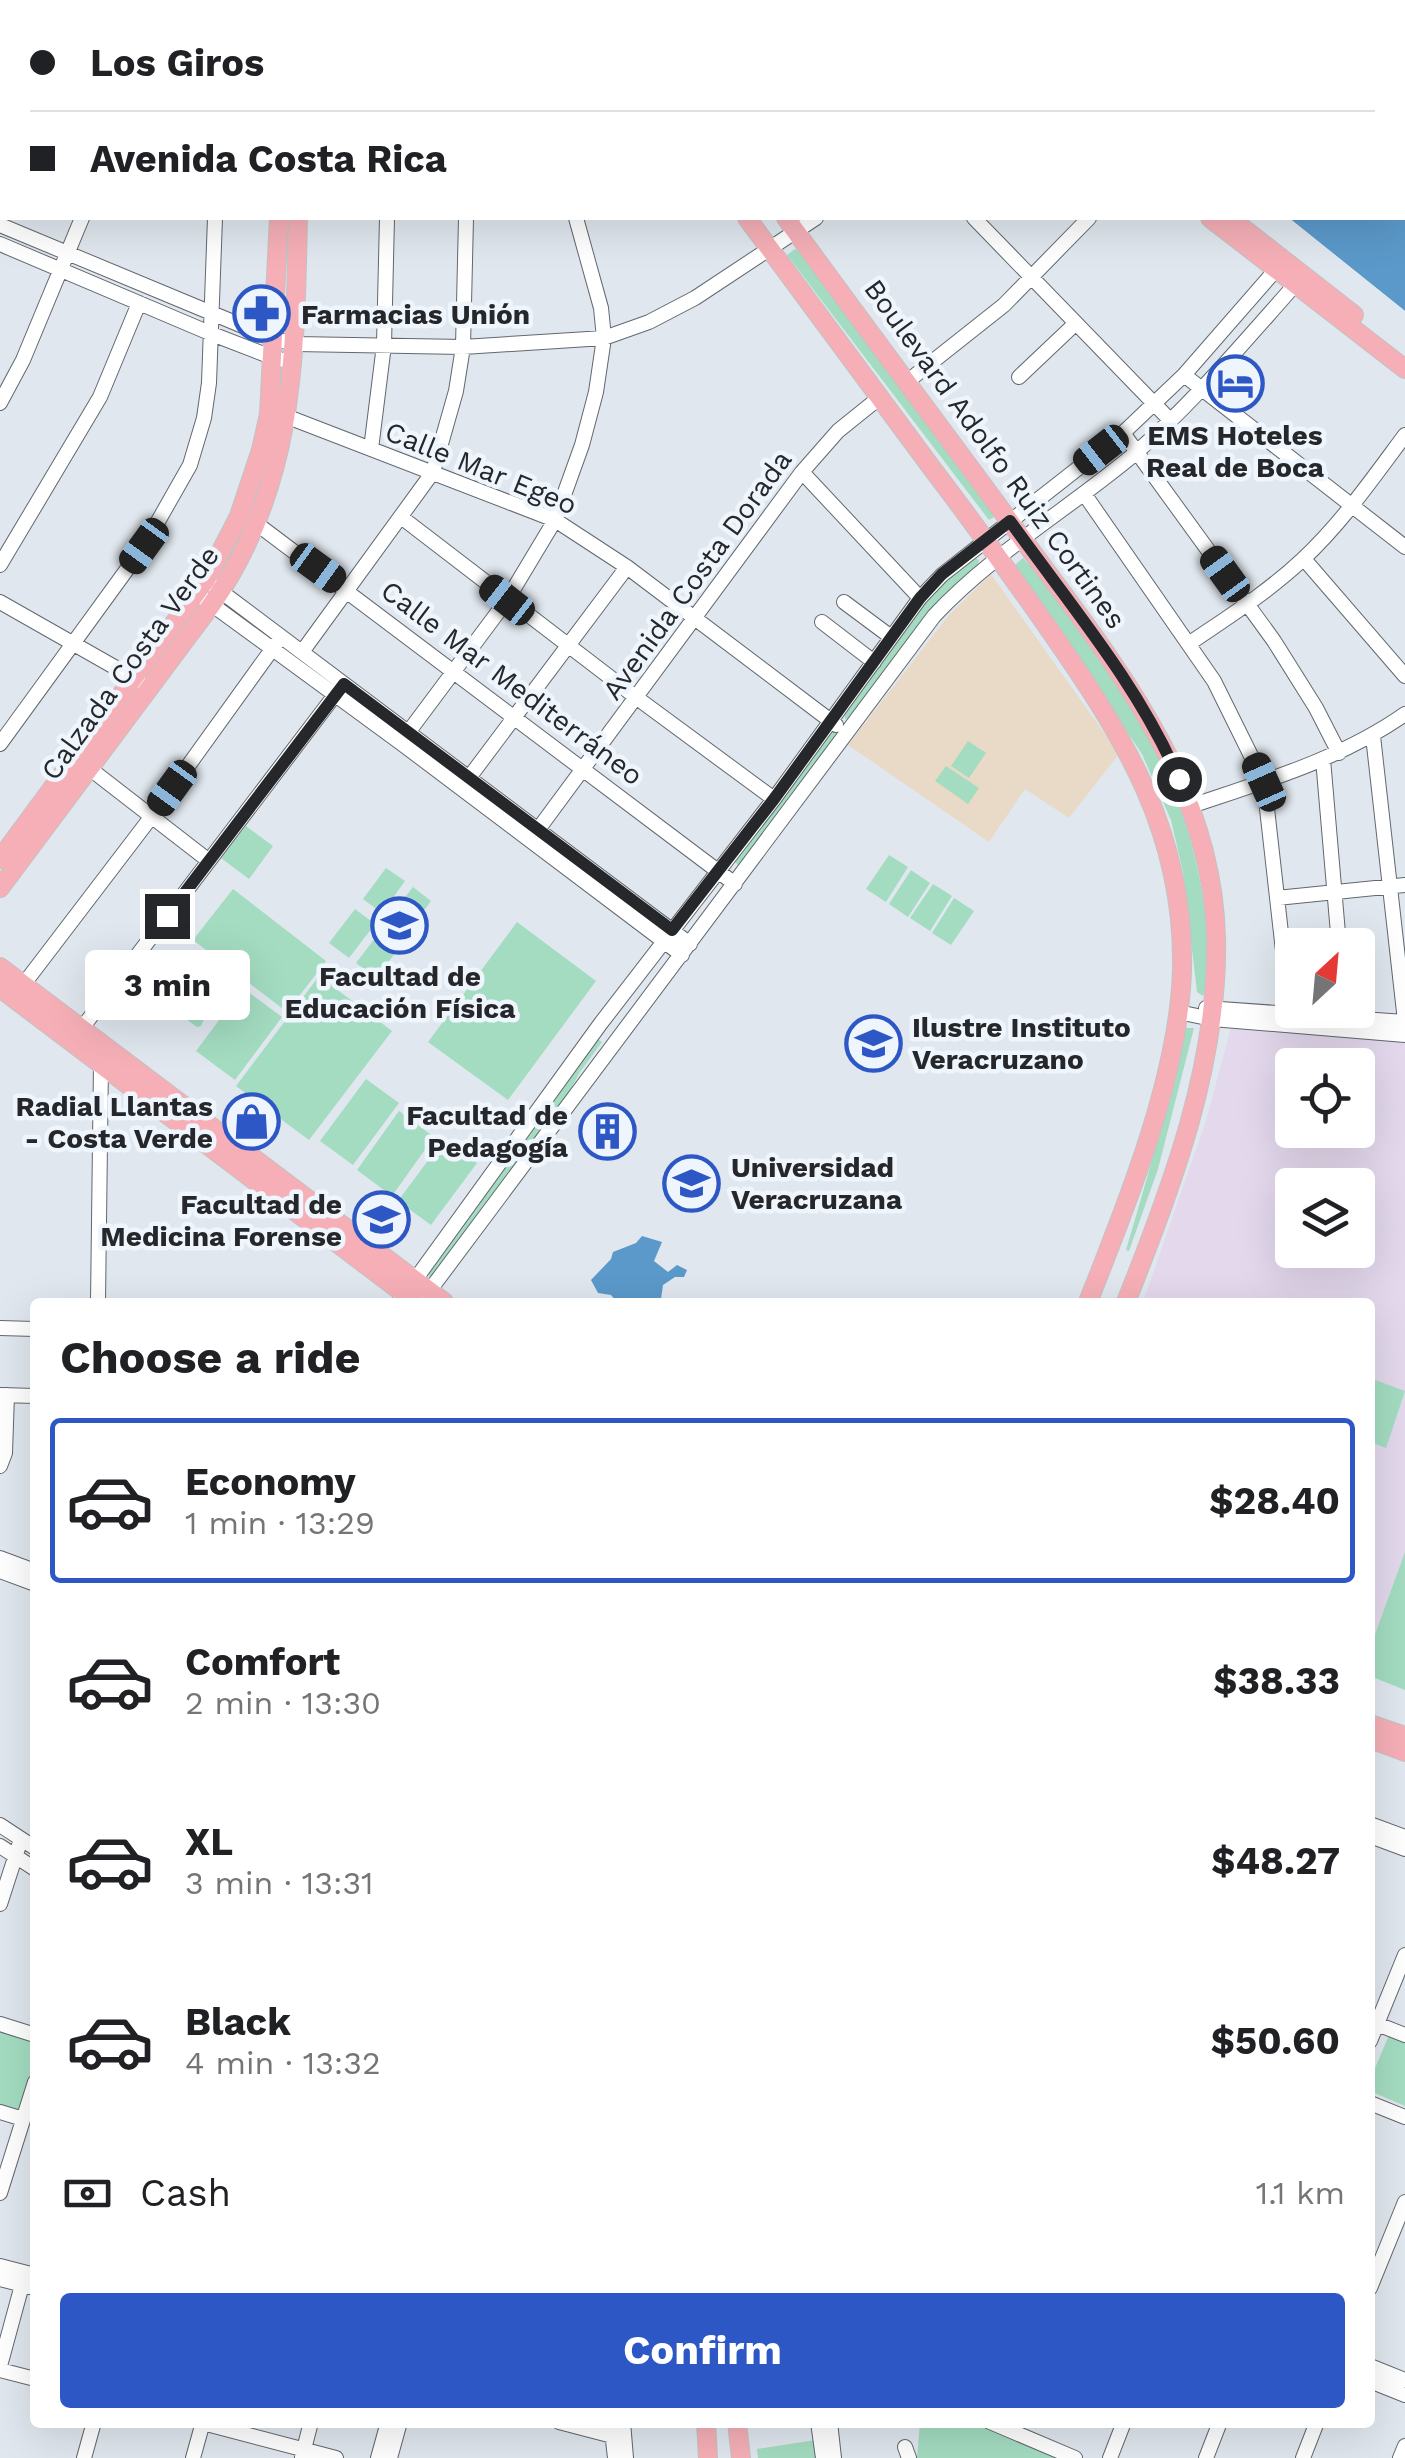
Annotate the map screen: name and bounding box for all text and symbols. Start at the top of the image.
text: Los Giros [90,41,264,85]
text: Avenida Costa Rica [90,137,447,181]
street label: Boulevard Adolfo Ruiz Cortines [857,273,1133,635]
pharmacy icon: Farmacias Unión [232,284,292,344]
place label: Farmacias Unión [301,298,530,331]
hotel icon: EMS Hoteles Real de Boca [1205,354,1265,414]
street label: Calle Mar Egeo [380,415,582,521]
place label: EMS Hoteles Real de Boca [1146,419,1325,484]
car [1068,420,1134,480]
street label: Avenida Costa Dorada [596,444,799,706]
car [114,513,174,579]
car [285,538,351,598]
street label: Calzada Costa Verde [34,540,226,786]
car [1195,541,1255,607]
car [474,570,540,630]
street label: Calle Mar Mediterráneo [375,574,649,792]
car [1238,748,1290,816]
car [142,755,202,821]
route start [1157,757,1202,802]
route end [145,894,190,939]
school or university icon: Facultad de Educación Física [370,895,430,955]
north arrow [1275,928,1375,1028]
map controls [1275,928,1375,1268]
callout: 3 min [84,951,250,1021]
place label: Facultad de Educación Física [285,960,516,1025]
text: 3 min [124,966,211,1004]
place label: Ilustre Instituto Veracruzano [912,1011,1131,1076]
school or university icon: Ilustre Instituto Veracruzano [843,1013,903,1073]
button: locate [1275,1048,1375,1148]
place label: Radial Llantas - Costa Verde [16,1090,213,1155]
shop icon: Radial Llantas - Costa Verde [222,1092,282,1152]
place label: Facultad de Pedagogía [406,1099,569,1164]
building icon: Facultad de Pedagogía [577,1101,637,1161]
place label: Universidad Veracruzana [731,1151,903,1216]
school or university icon: Universidad Veracruzana [662,1153,722,1213]
button: layers [1275,1168,1375,1268]
place label: Facultad de Medicina Forense [100,1188,342,1253]
school or university icon: Facultad de Medicina Forense [351,1190,411,1250]
text: Choose a ride [60,1331,360,1384]
icon: car [65,1456,155,1546]
text: Economy [185,1460,356,1504]
text: $28.40 [1209,1479,1340,1523]
text: 1 min · 13:29 [185,1504,375,1542]
icon: car [65,1636,155,1726]
text: Comfort [185,1640,340,1684]
text: $38.33 [1213,1659,1340,1703]
text: 2 min · 13:30 [185,1684,381,1722]
icon: car [65,1816,155,1906]
text: XL [185,1820,233,1864]
text: $48.27 [1211,1839,1340,1883]
text: 3 min · 13:31 [185,1864,374,1902]
icon: car [65,1996,155,2086]
text: Black [185,2000,291,2044]
text: $50.60 [1211,2019,1340,2063]
text: 4 min · 13:32 [185,2044,381,2082]
icon: cash [60,2166,115,2221]
text: Cash [140,2171,231,2215]
text: 1.1 km [1256,2174,1345,2212]
button: Confirm [60,2293,1345,2408]

